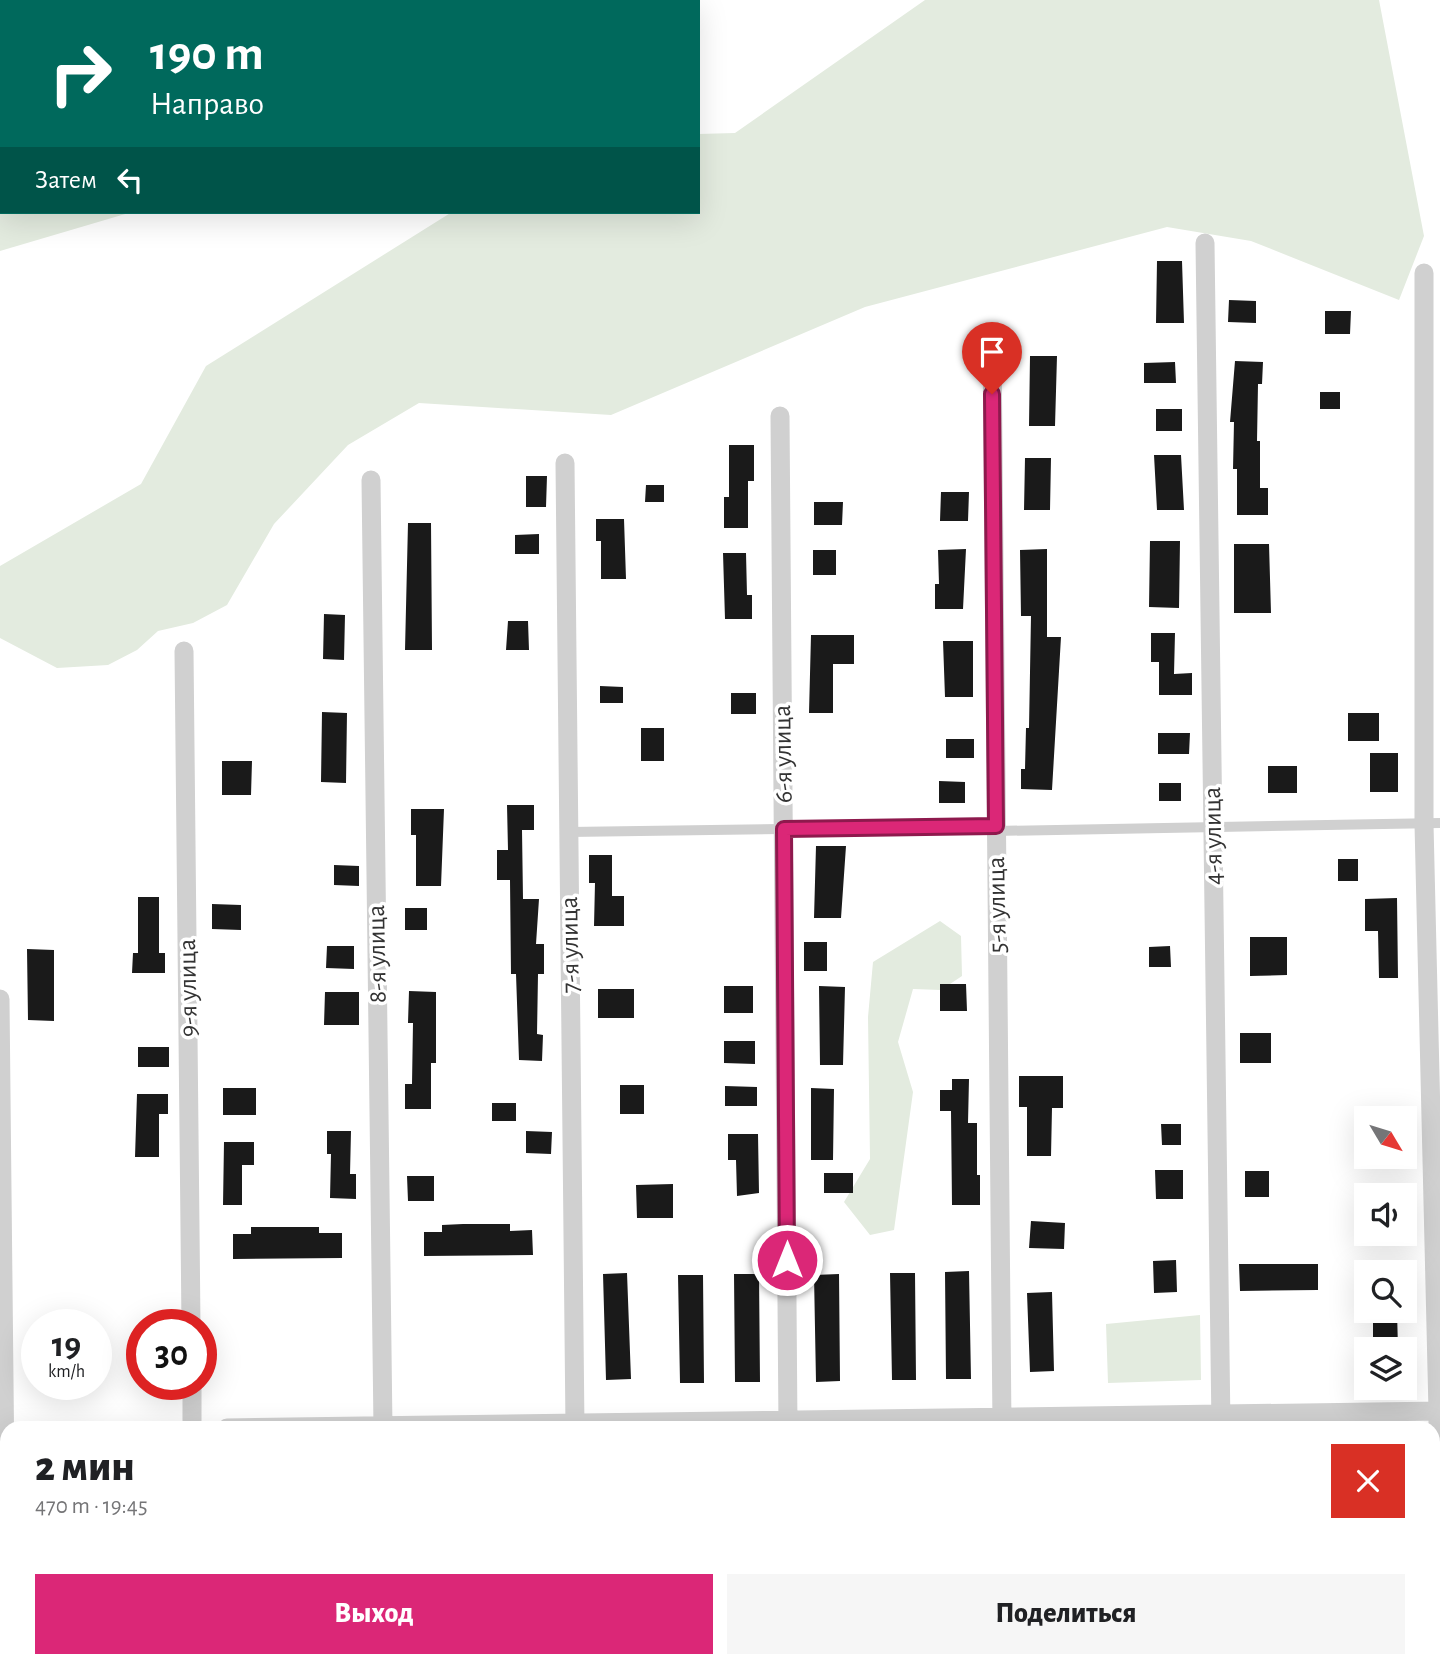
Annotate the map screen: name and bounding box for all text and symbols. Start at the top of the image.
icon: right [35,28,126,119]
text: 190 m [150,30,264,79]
text: Направо [150,88,264,120]
icon: left [111,161,149,199]
text: Затем [35,167,97,193]
pin [962,322,1022,394]
icon: arrive [973,333,1011,371]
street label: 6-я улица [769,705,797,803]
street label: 4-я улица [1199,786,1227,885]
street label: 5-я улица [983,856,1011,954]
street label: 7-я улица [556,896,584,994]
street label: 8-я улица [363,904,391,1003]
street label: 9-я улица [174,939,202,1037]
north arrow [1354,1106,1418,1169]
map controls [1354,1106,1417,1400]
button: sound [1354,1183,1417,1246]
position arrow [750,1223,824,1297]
button: search [1354,1260,1417,1323]
speed limit sign: 30 [126,1309,217,1400]
text: 19 [52,1328,81,1363]
button: layers [1354,1337,1417,1400]
text: km/h [48,1363,85,1381]
button: close [1331,1444,1405,1518]
text: 2 мин [35,1446,135,1488]
text: 470 m · 19:45 [35,1495,148,1518]
button: Выход [35,1574,713,1654]
button: Поделиться [727,1574,1405,1654]

